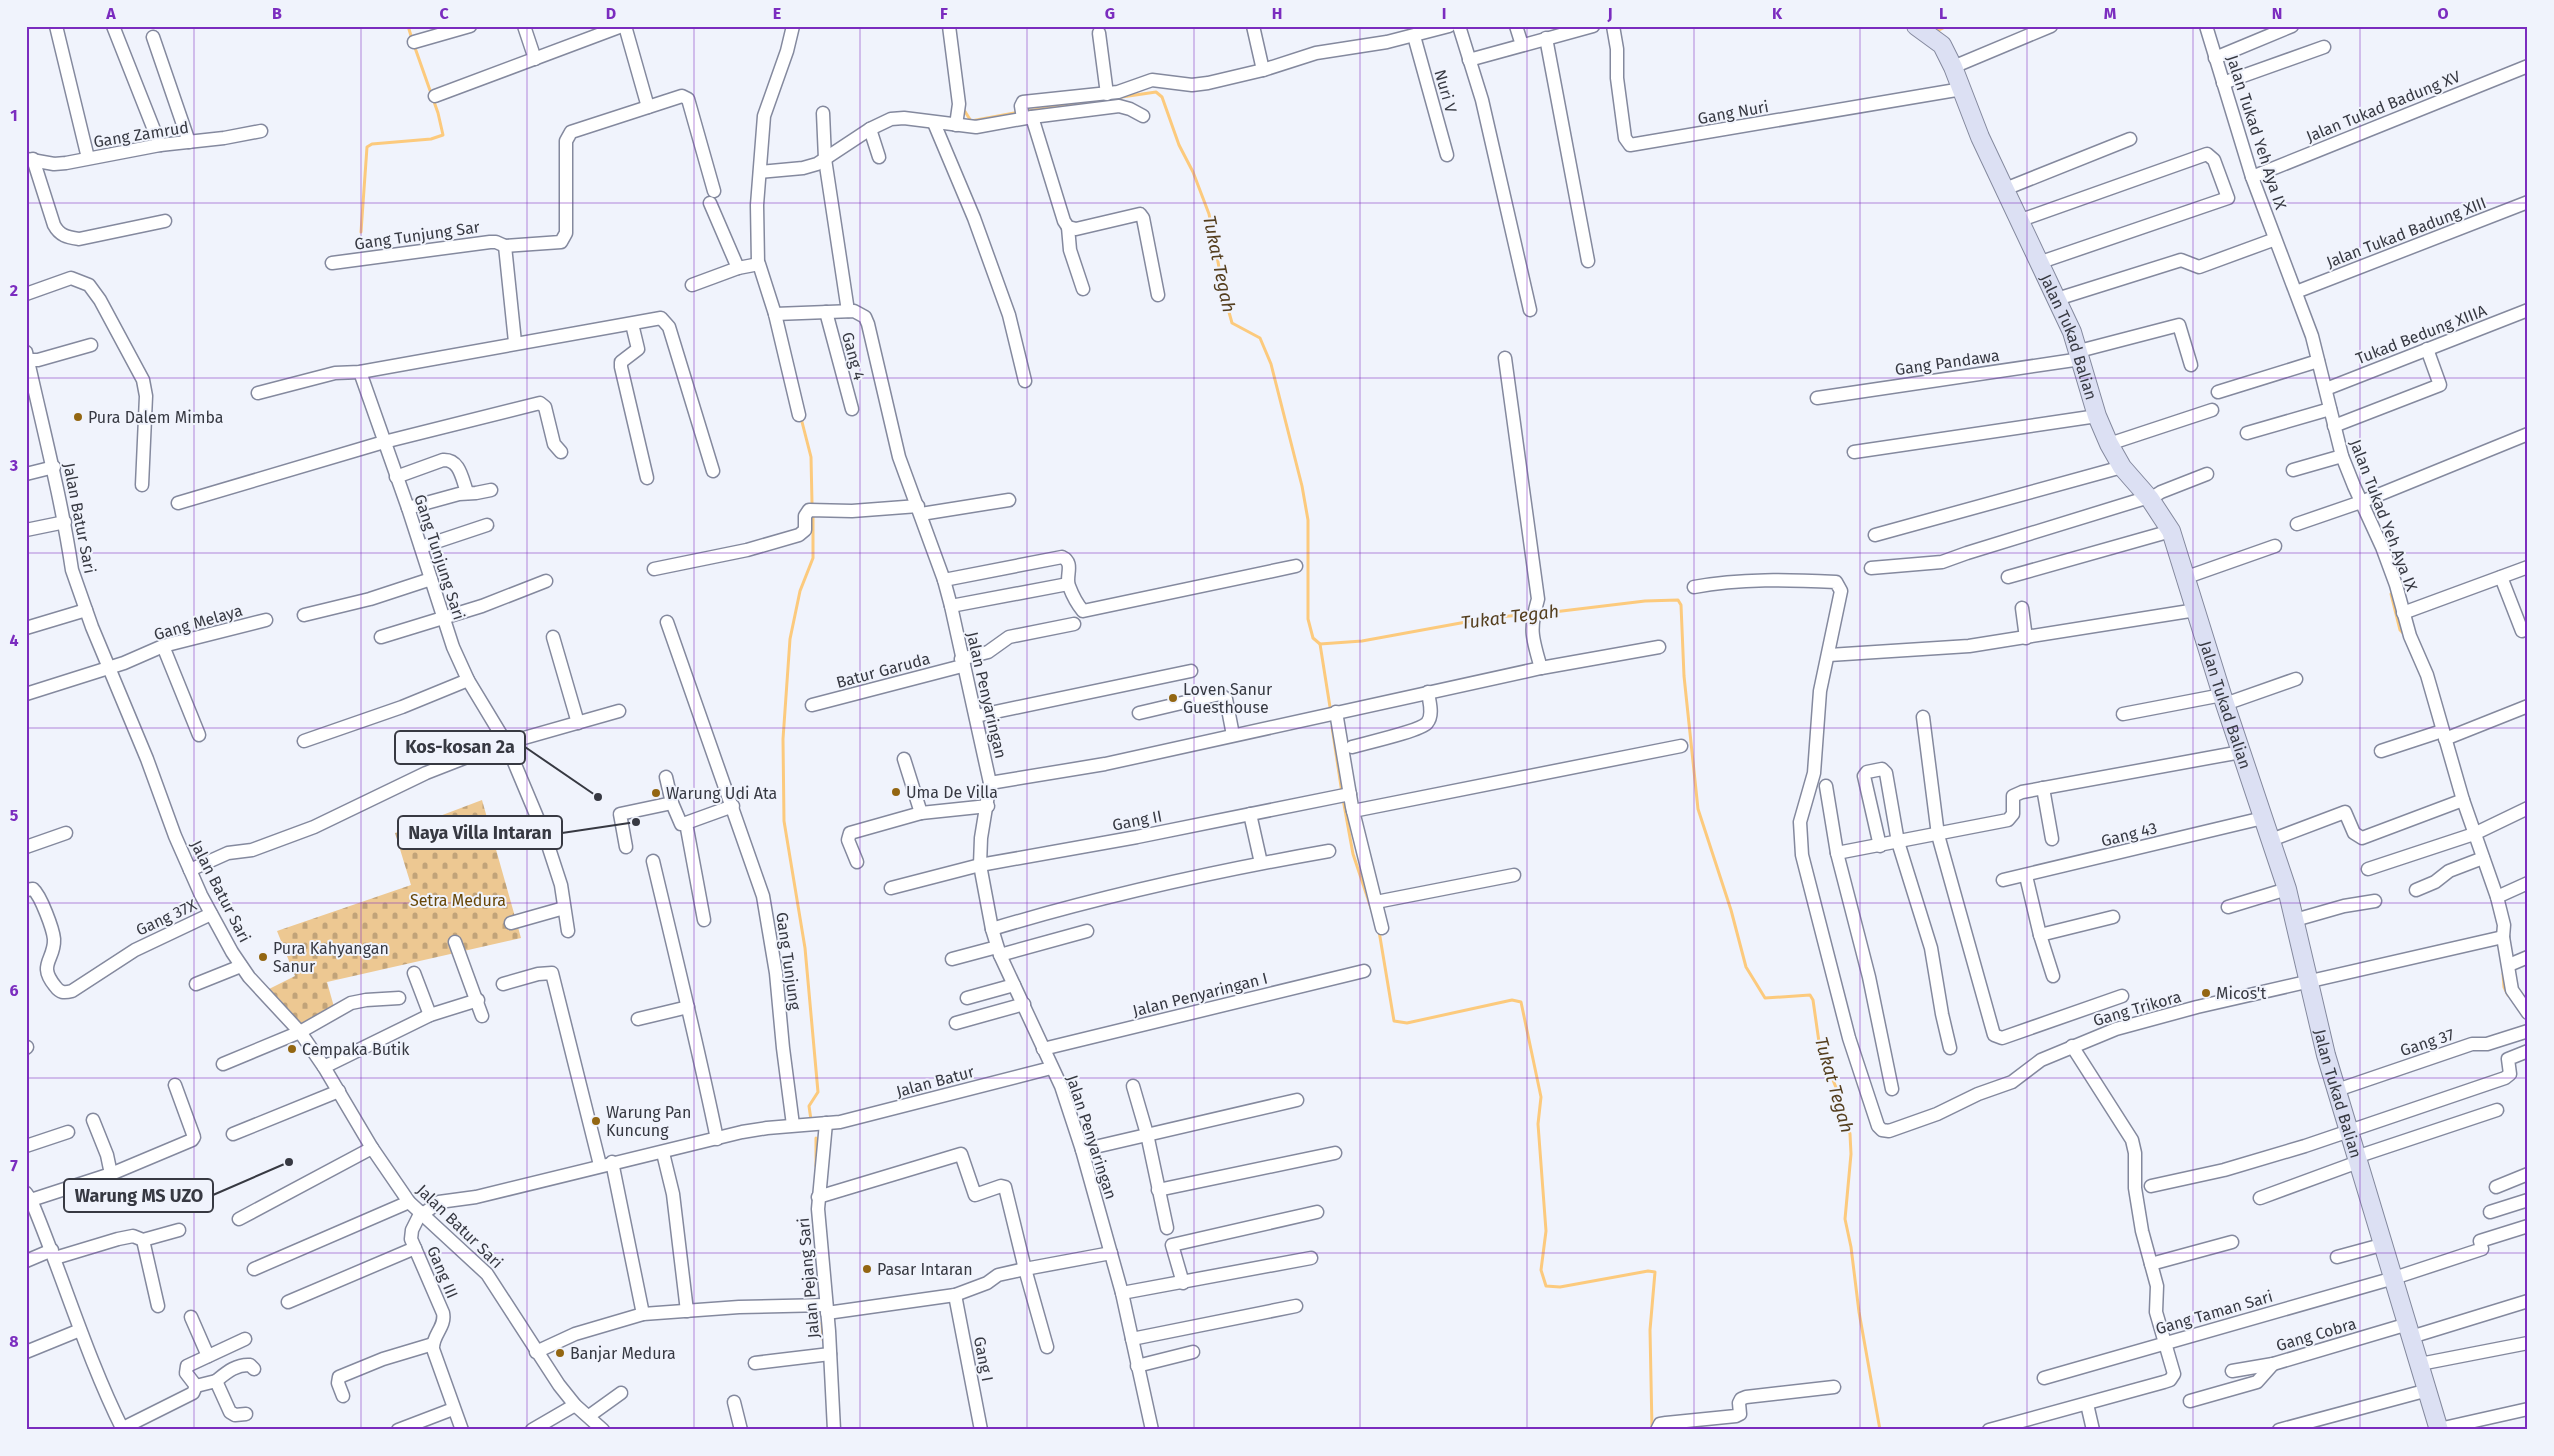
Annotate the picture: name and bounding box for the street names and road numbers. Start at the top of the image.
street label: Jalan Tukad Yeh Aya IX [2223,53,2291,212]
street label: Nuri V [1430,67,1461,115]
street label: Jalan Tukad Badung XV [2303,67,2463,146]
street label: Gang Nuri [1696,97,1770,128]
street label: Gang Zamrud [92,118,190,151]
street label: Jalan Tukad Badung XIII [2324,193,2489,272]
street label: Gang Tunjung Sar [353,217,482,254]
street label: Jalan Tukad Balian [2036,271,2101,402]
street label: Tukad Bedung XIIIA [2353,300,2490,368]
street label: Gang 4 [838,330,869,383]
street label: Gang Pandawa [1894,346,2001,379]
street label: Jalan Tukad Yeh Aya IX [2346,437,2421,594]
street label: Jalan Batur Sari [59,461,100,575]
street label: Gang Tunjung Sari [410,492,469,622]
street label: Gang Melaya [152,601,245,644]
street label: Jalan Penyaringan [963,630,1010,760]
street label: Jalan Tukad Balian [2196,639,2255,771]
street label: Batur Garuda [834,649,932,692]
street label: Gang II [1111,806,1164,835]
street label: Gang 43 [2099,818,2159,851]
street label: Jalan Batur Sari [187,837,255,946]
street label: Gang 37X [133,895,200,940]
street label: Gang Tunjung [772,911,805,1012]
street label: Jalan Penyaringan I [1131,969,1270,1020]
street label: Gang Trikora [2091,987,2183,1030]
street label: Gang 37 [2398,1025,2457,1060]
street label: Jalan Tukad Balian [2310,1027,2366,1160]
street label: Jalan Batur [894,1062,977,1101]
street label: Jalan Penyaringan [1062,1073,1121,1202]
street label: Jalan Batur Sari [413,1180,507,1272]
street label: Jalan Pejang Sari [794,1217,823,1339]
street label: Gang III [423,1243,462,1301]
street label: Gang Taman Sari [2153,1287,2275,1338]
street label: Gang Cobra [2274,1314,2358,1355]
street label: Gang I [970,1335,997,1383]

